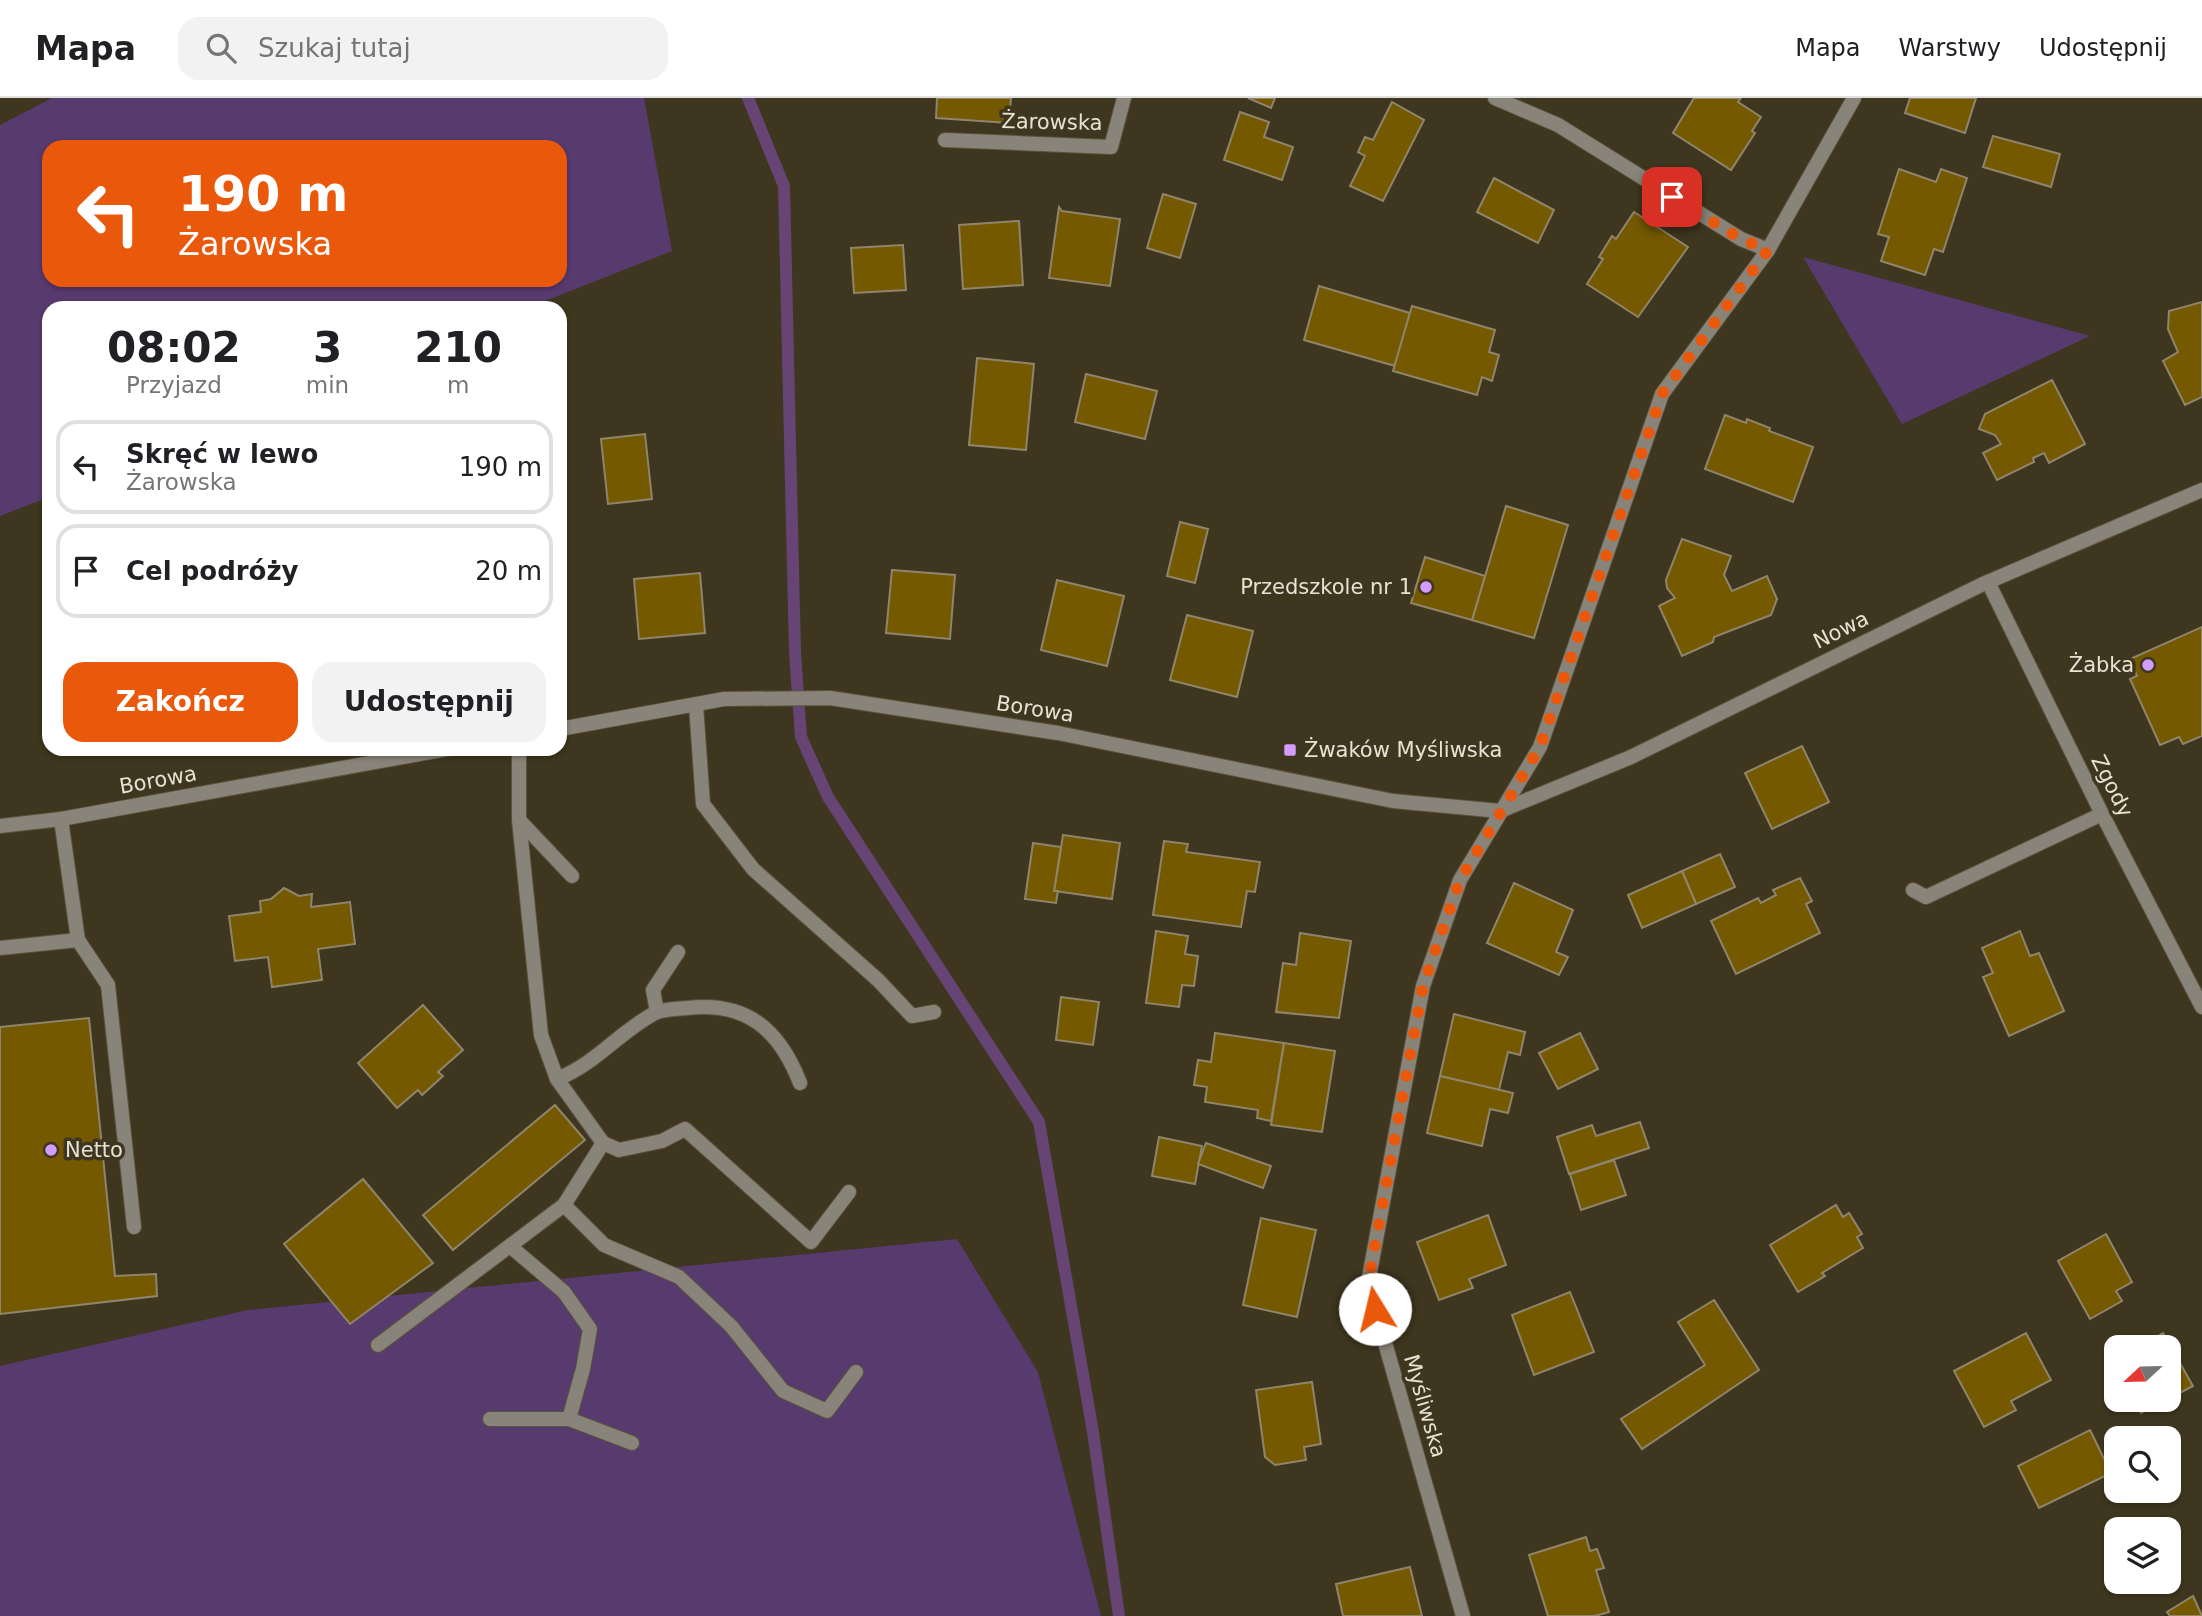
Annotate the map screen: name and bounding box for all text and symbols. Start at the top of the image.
search box [178,17,668,80]
text: Mapa [35,29,136,68]
icon: search [202,29,240,67]
text: Szukaj tutaj [258,33,411,63]
text: Mapa [1795,34,1861,62]
text: Warstwy [1899,34,2001,62]
text: Udostępnij [2039,34,2167,62]
street label: Żarowska [1001,108,1103,135]
text: 190 m [178,166,348,223]
pin [1642,167,1702,227]
icon: left [63,168,154,259]
icon: arrive [1653,178,1691,216]
text: Żarowska [178,225,332,263]
text: 08:02 [107,323,241,372]
text: 3 [313,323,342,372]
text: 210 [414,323,502,372]
text: Przyjazd [126,372,222,398]
text: min [306,372,349,398]
text: m [447,372,469,398]
text: Skręć w lewo [126,439,318,469]
icon: left [67,448,105,486]
text: 190 m [459,452,542,482]
text: Żarowska [126,469,237,495]
icon: arrive [67,552,105,590]
text: Cel podróży [126,556,299,586]
text: 20 m [475,556,542,586]
place label: Przedszkole nr 1 [1240,575,1412,599]
marker: Przedszkole nr 1 [1418,579,1434,595]
street label: Nowa [1809,606,1873,654]
place label: Żabka [2069,652,2134,677]
marker: Żabka [2140,657,2156,673]
button: Zakończ [63,662,298,742]
button: Udostępnij [312,662,546,742]
street label: Borowa [994,691,1076,727]
place label: Żwaków Myśliwska [1304,737,1502,762]
marker: Żwaków Myśliwska [1282,742,1298,758]
street label: Zgody [2086,751,2138,821]
street label: Borowa [117,761,199,799]
place label: Netto [65,1138,123,1162]
marker: Netto [43,1142,59,1158]
position arrow [1338,1272,1412,1346]
north arrow [2104,1335,2180,1412]
map controls [2104,1335,2181,1594]
street label: Myśliwska [1399,1352,1451,1460]
button: search [2104,1426,2181,1503]
button: layers [2104,1517,2181,1594]

